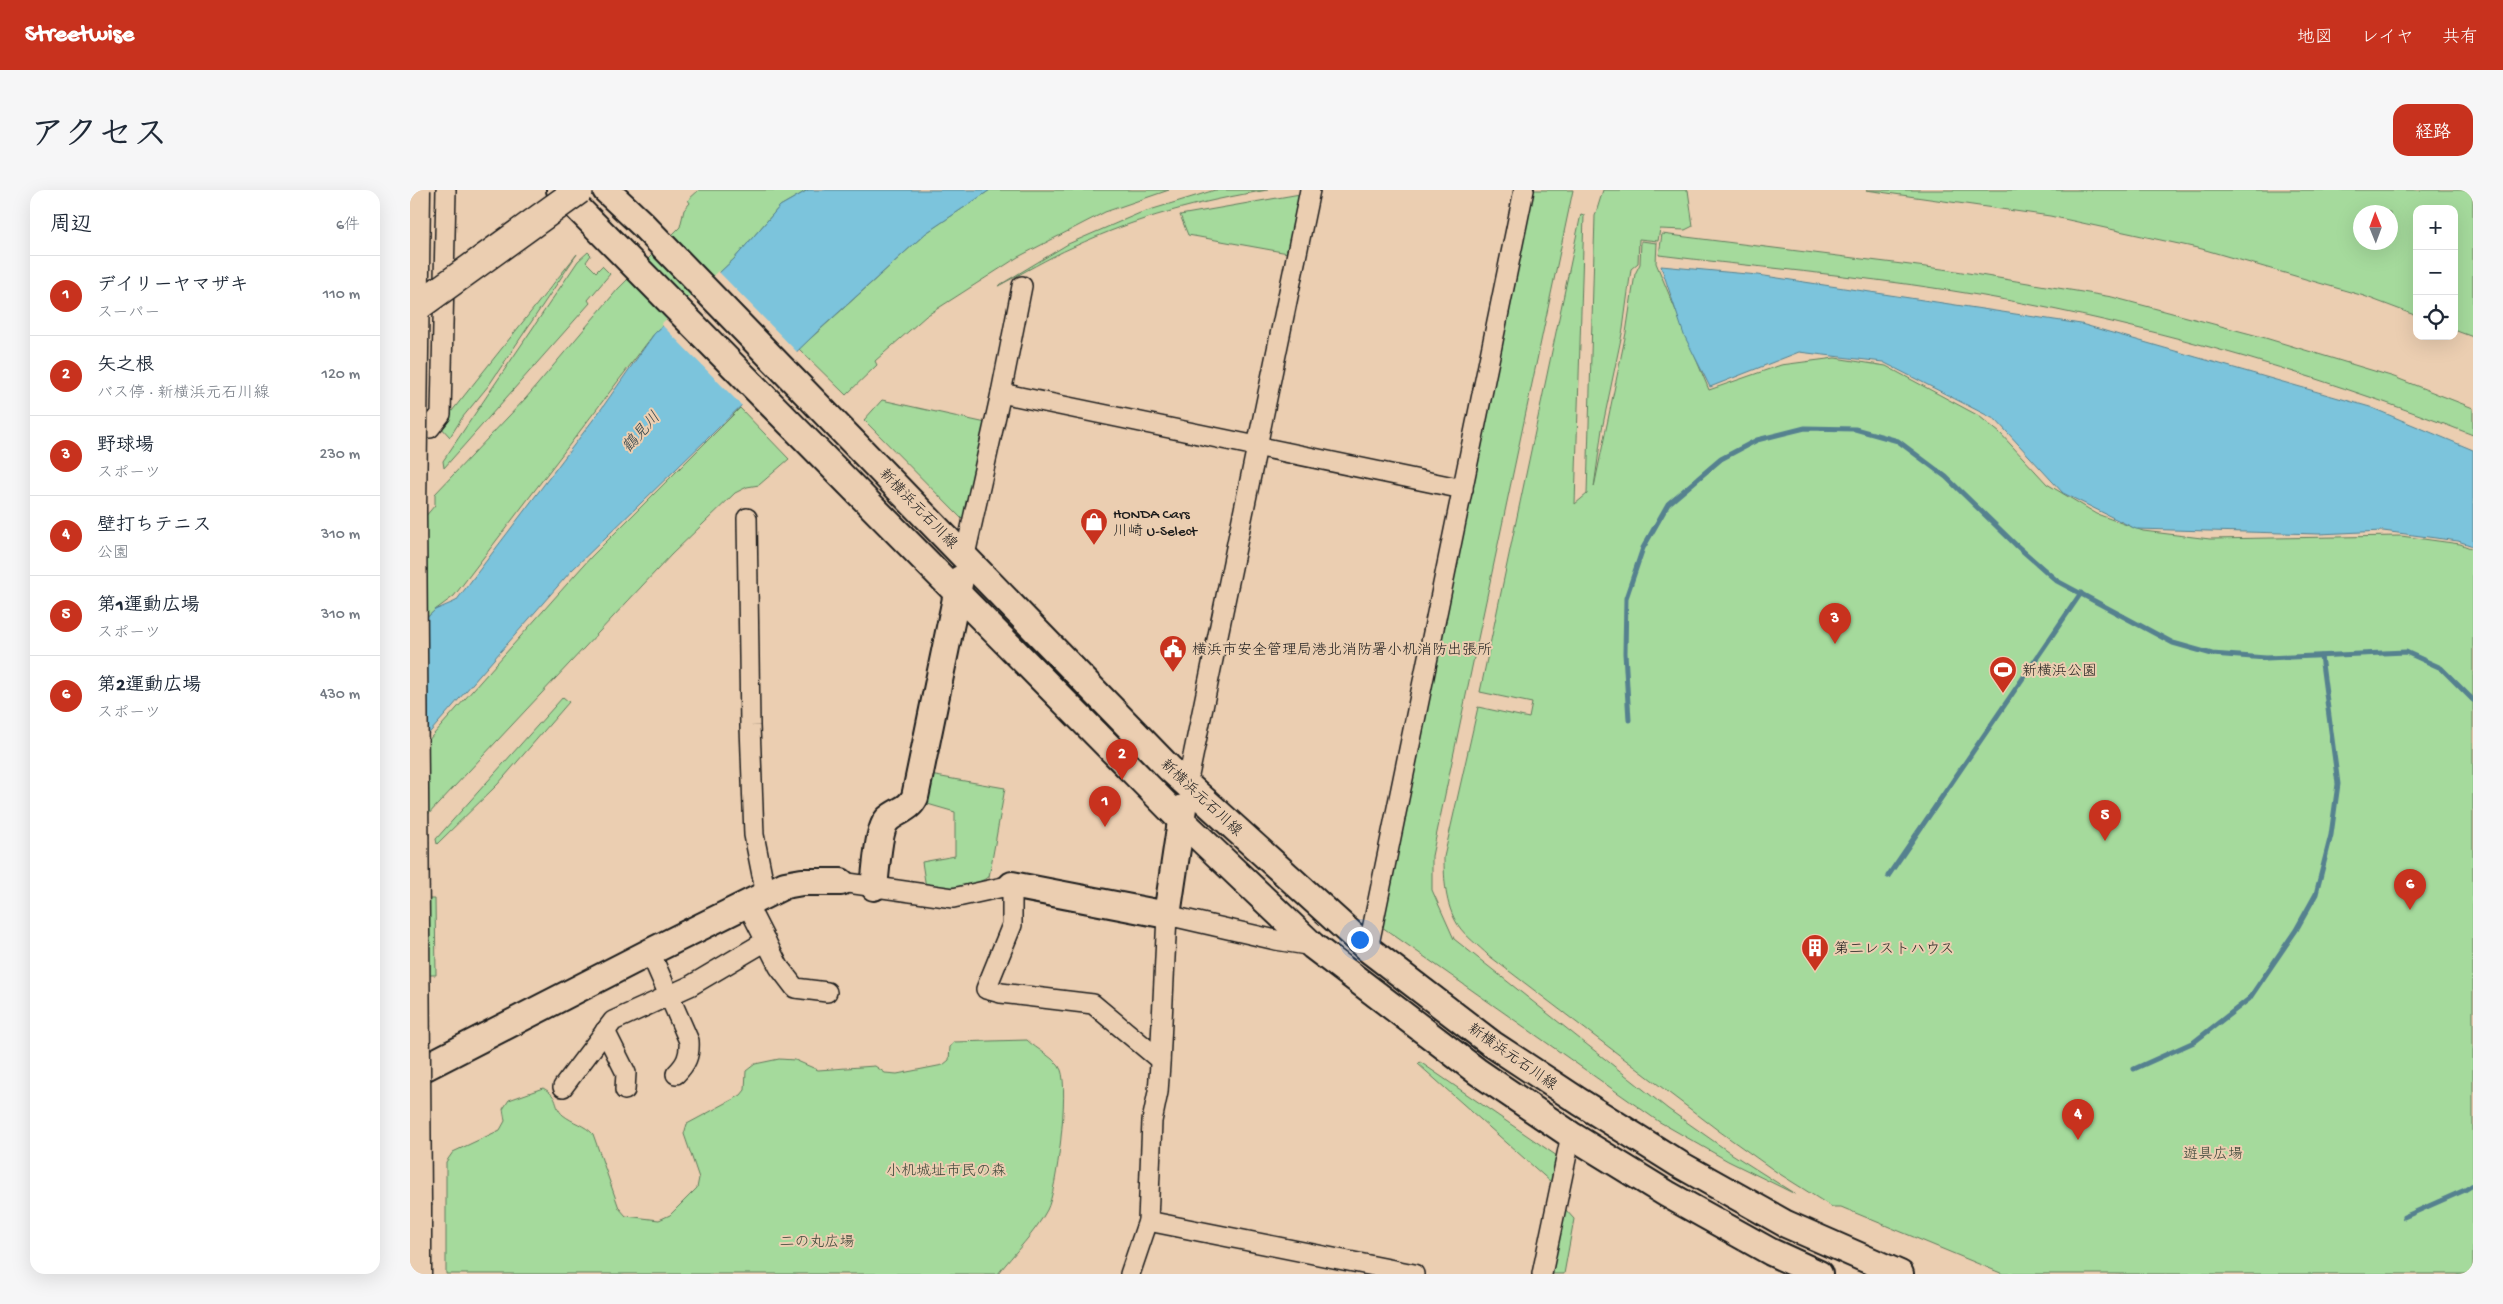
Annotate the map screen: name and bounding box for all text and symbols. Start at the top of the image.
text: Streetwise [25,21,134,50]
text: 地図 [2297,28,2333,49]
text: レイヤ [2361,28,2414,49]
text: 共有 [2442,28,2478,49]
button: 経路 [2393,104,2473,156]
text: アクセス [30,117,168,158]
north arrow [2353,205,2398,250]
map controls [2413,205,2458,340]
button: + [2413,205,2458,250]
text: 周辺 [50,214,92,239]
text: 6件 [336,217,360,236]
button: − [2413,250,2458,295]
text: デイリーヤマザキ [97,275,249,298]
text: 1 [63,286,69,305]
text: 110 m [323,286,360,305]
button: locate [2413,295,2458,340]
text: スーパー [97,305,160,324]
text: 矢之根 [97,355,154,378]
text: 2 [62,366,70,385]
text: 120 m [321,366,360,385]
text: バス停 · 新横浜元石川線 [97,385,270,404]
water label: 鶴見川 [618,408,666,458]
text: 野球場 [97,435,154,458]
text: 3 [62,446,70,465]
text: 230 m [320,446,360,465]
text: スポーツ [97,465,161,484]
street label: 新横浜元石川線 [875,465,961,553]
place label: HONDA Cars 川崎 U-Select [1113,506,1199,541]
shop icon: HONDA Cars 川崎 U-Select [1079,507,1109,546]
text: 壁打ちテニス [97,515,211,538]
text: 4 [62,526,70,545]
text: 310 m [321,526,360,545]
text: 公園 [97,545,129,564]
text: 第1運動広場 [97,595,200,618]
pin: 3 [1819,603,1851,644]
text: 5 [62,606,70,625]
text: 310 m [321,606,360,625]
text: スポーツ [97,625,161,644]
public building icon: 横浜市安全管理局港北消防署小机消防出張所 [1158,634,1188,673]
place label: 横浜市安全管理局港北消防署小机消防出張所 [1192,641,1492,660]
sports icon: 新横浜公園 [1988,655,2018,694]
place label: 新横浜公園 [2022,663,2097,681]
text: 第2運動広場 [97,675,201,698]
text: 6 [62,686,70,705]
text: 430 m [320,686,360,705]
text: スポーツ [97,705,161,724]
pin: 2 [1106,739,1138,780]
street label: 新横浜元石川線 [1156,755,1246,841]
pin: 1 [1089,786,1121,827]
pin: 5 [2089,800,2121,841]
pin: 6 [2394,869,2426,910]
your location [1347,927,1373,953]
building icon: 第二レストハウス [1800,933,1830,972]
place label: 第二レストハウス [1834,940,1954,959]
street label: 新横浜元石川線 [1464,1019,1561,1095]
pin: 4 [2062,1099,2094,1140]
park label: 遊具広場 [2183,1146,2243,1164]
park label: 小机城址市民の森 [886,1162,1006,1181]
park label: 二の丸広場 [779,1234,855,1252]

